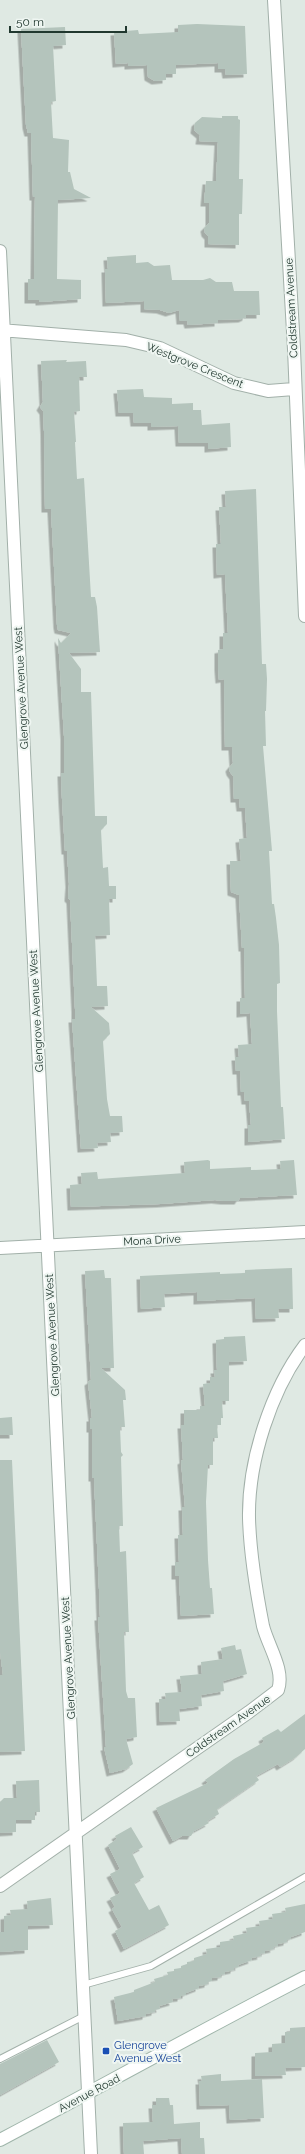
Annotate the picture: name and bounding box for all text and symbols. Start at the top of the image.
scale bar [10,8,126,34]
text: 50 m [16,15,44,29]
street label: Coldstream Avenue [282,257,301,358]
street label: Westgrove Crescent [144,340,245,391]
street label: Glengrove Avenue West [12,626,31,749]
street label: Glengrove Avenue West [27,949,46,1072]
street label: Mona Drive [123,1232,182,1248]
street label: Glengrove Avenue West [43,1273,62,1396]
street label: Glengrove Avenue West [59,1596,78,1719]
street label: Coldstream Avenue [184,1692,274,1760]
place label: Glengrove Avenue West [114,2039,182,2065]
marker: Glengrove Avenue West [101,2046,111,2056]
street label: Avenue Road [56,2072,122,2115]

